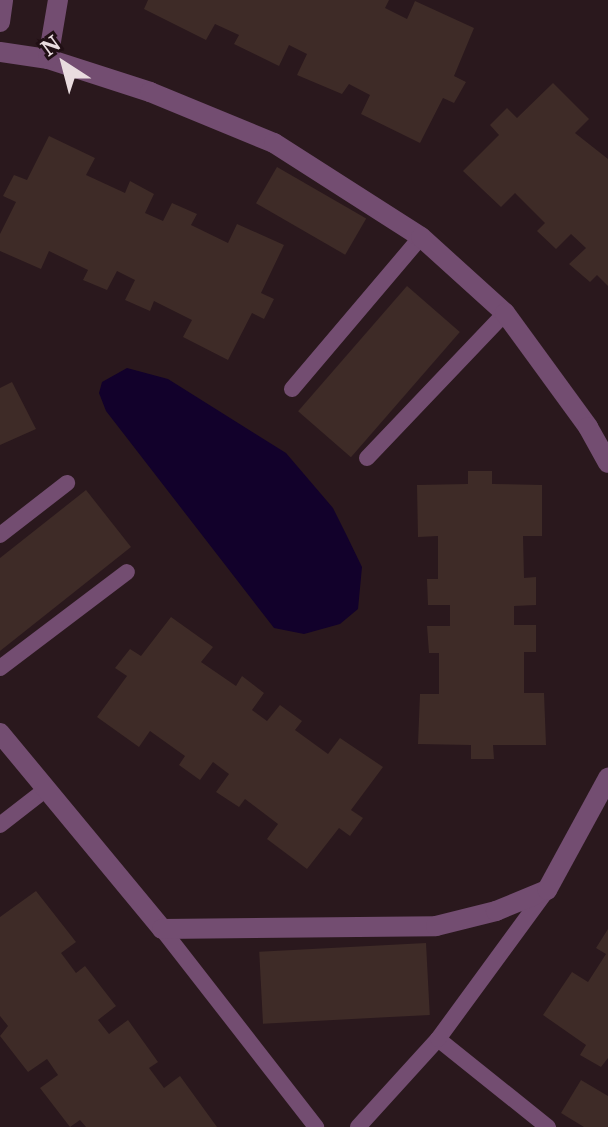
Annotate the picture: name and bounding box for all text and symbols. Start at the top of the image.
north arrow [24,24,104,104]
text: N [34,27,66,62]

